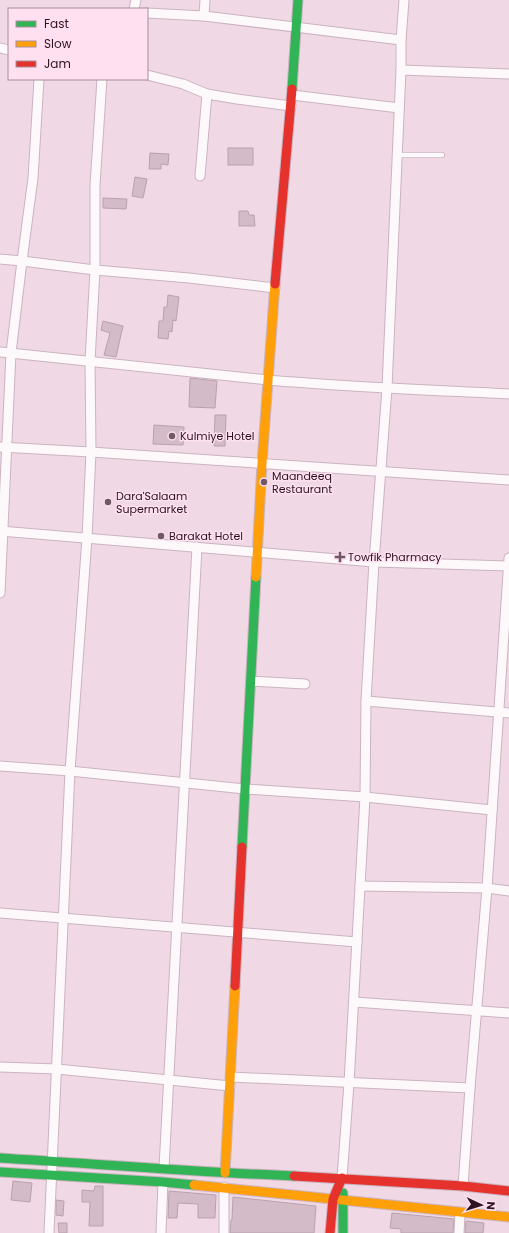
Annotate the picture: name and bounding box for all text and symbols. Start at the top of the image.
legend [8,8,148,80]
text: Fast [44,15,69,32]
text: Slow [44,35,72,52]
text: Jam [44,55,71,72]
place label: Kulmiye Hotel [180,428,255,444]
marker: Kulmiye Hotel [167,431,177,441]
place label: Maandeeq Restaurant [272,468,332,497]
marker: Maandeeq Restaurant [259,477,269,487]
place label: Dara'Salaam Supermarket [116,488,187,517]
marker: Dara'Salaam Supermarket [103,497,113,507]
place label: Barakat Hotel [169,528,243,544]
marker: Barakat Hotel [156,531,166,541]
place label: Towfik Pharmacy [348,549,442,565]
marker: Towfik Pharmacy [335,552,345,562]
north arrow [461,1185,501,1225]
text: N [483,1201,499,1210]

